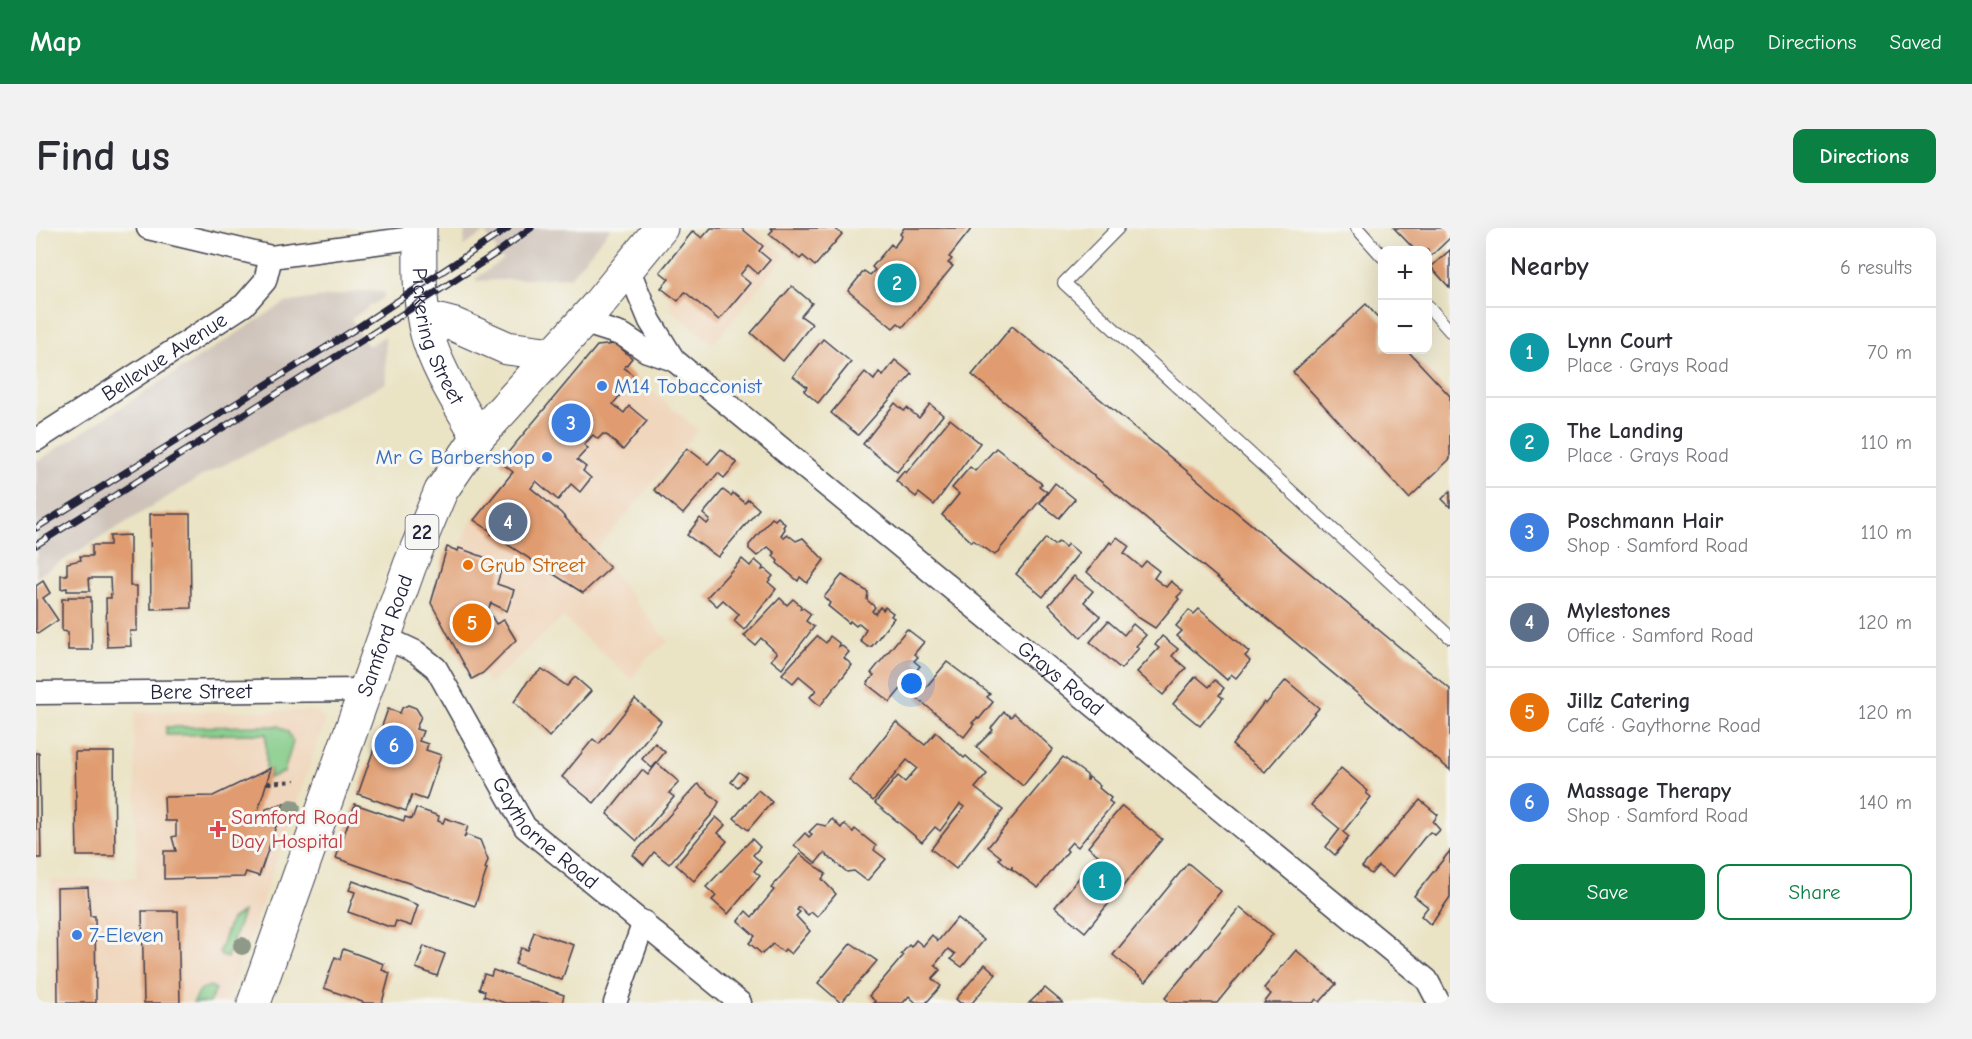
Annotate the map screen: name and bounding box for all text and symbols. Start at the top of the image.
text: Map [30,26,81,58]
text: Map [1695,30,1735,54]
text: Directions [1768,30,1857,54]
text: Saved [1890,30,1942,54]
button: Directions [1793,129,1936,183]
text: Find us [36,132,170,181]
map controls [1378,246,1432,354]
button: + [1378,246,1432,300]
text: Nearby [1510,252,1589,282]
text: 6 results [1840,256,1912,279]
pin: 2 [878,260,916,306]
street label: Pickering Street [408,267,469,410]
button: − [1378,300,1432,354]
street label: Bellevue Avenue [97,307,231,406]
text: Lynn Court [1567,328,1672,354]
text: 1 [1526,341,1533,364]
text: 70 m [1867,341,1912,364]
text: Place · Grays Road [1567,354,1729,377]
place label: M14 Tobacconist [614,374,763,398]
marker: M14 Tobacconist [595,379,609,393]
pin: 3 [552,400,590,446]
text: The Landing [1567,418,1684,444]
text: 2 [1525,431,1534,454]
text: 110 m [1861,431,1912,454]
text: Place · Grays Road [1567,444,1729,467]
place label: Mr G Barbershop [375,445,535,469]
marker: Mr G Barbershop [540,450,554,464]
pin: 4 [488,500,528,544]
text: Poschmann Hair [1567,508,1723,534]
road number: 22 [406,515,438,549]
text: 3 [1525,521,1534,544]
text: 110 m [1861,521,1912,544]
text: Shop · Samford Road [1567,534,1748,557]
place label: Grub Street [480,553,586,577]
marker: Grub Street [461,558,475,572]
street label: Samford Road [352,571,418,700]
text: Mylestones [1567,598,1670,624]
pin: 5 [452,600,492,646]
text: 4 [1525,611,1534,634]
text: 120 m [1858,611,1912,634]
text: Office · Samford Road [1567,624,1754,647]
street label: Grays Road [1013,636,1109,721]
your location [897,669,926,698]
street label: Bere Street [150,679,253,704]
text: Jillz Catering [1567,688,1690,714]
text: 5 [1524,701,1535,724]
text: 120 m [1858,701,1912,724]
text: Café · Gaythorne Road [1567,714,1761,737]
pin: 6 [374,722,414,768]
street label: Gaythorne Road [487,773,603,894]
text: Massage Therapy [1567,778,1731,804]
text: 6 [1524,791,1535,814]
text: 140 m [1859,791,1912,814]
text: Shop · Samford Road [1567,804,1748,827]
place label: Samford Road Day Hospital [231,805,359,853]
marker: Samford Road Day Hospital [209,820,227,838]
pin: 1 [1082,858,1122,904]
button: Save [1510,864,1705,920]
button: Share [1717,864,1912,920]
place label: 7-Eleven [89,923,164,947]
marker: 7-Eleven [70,928,84,942]

